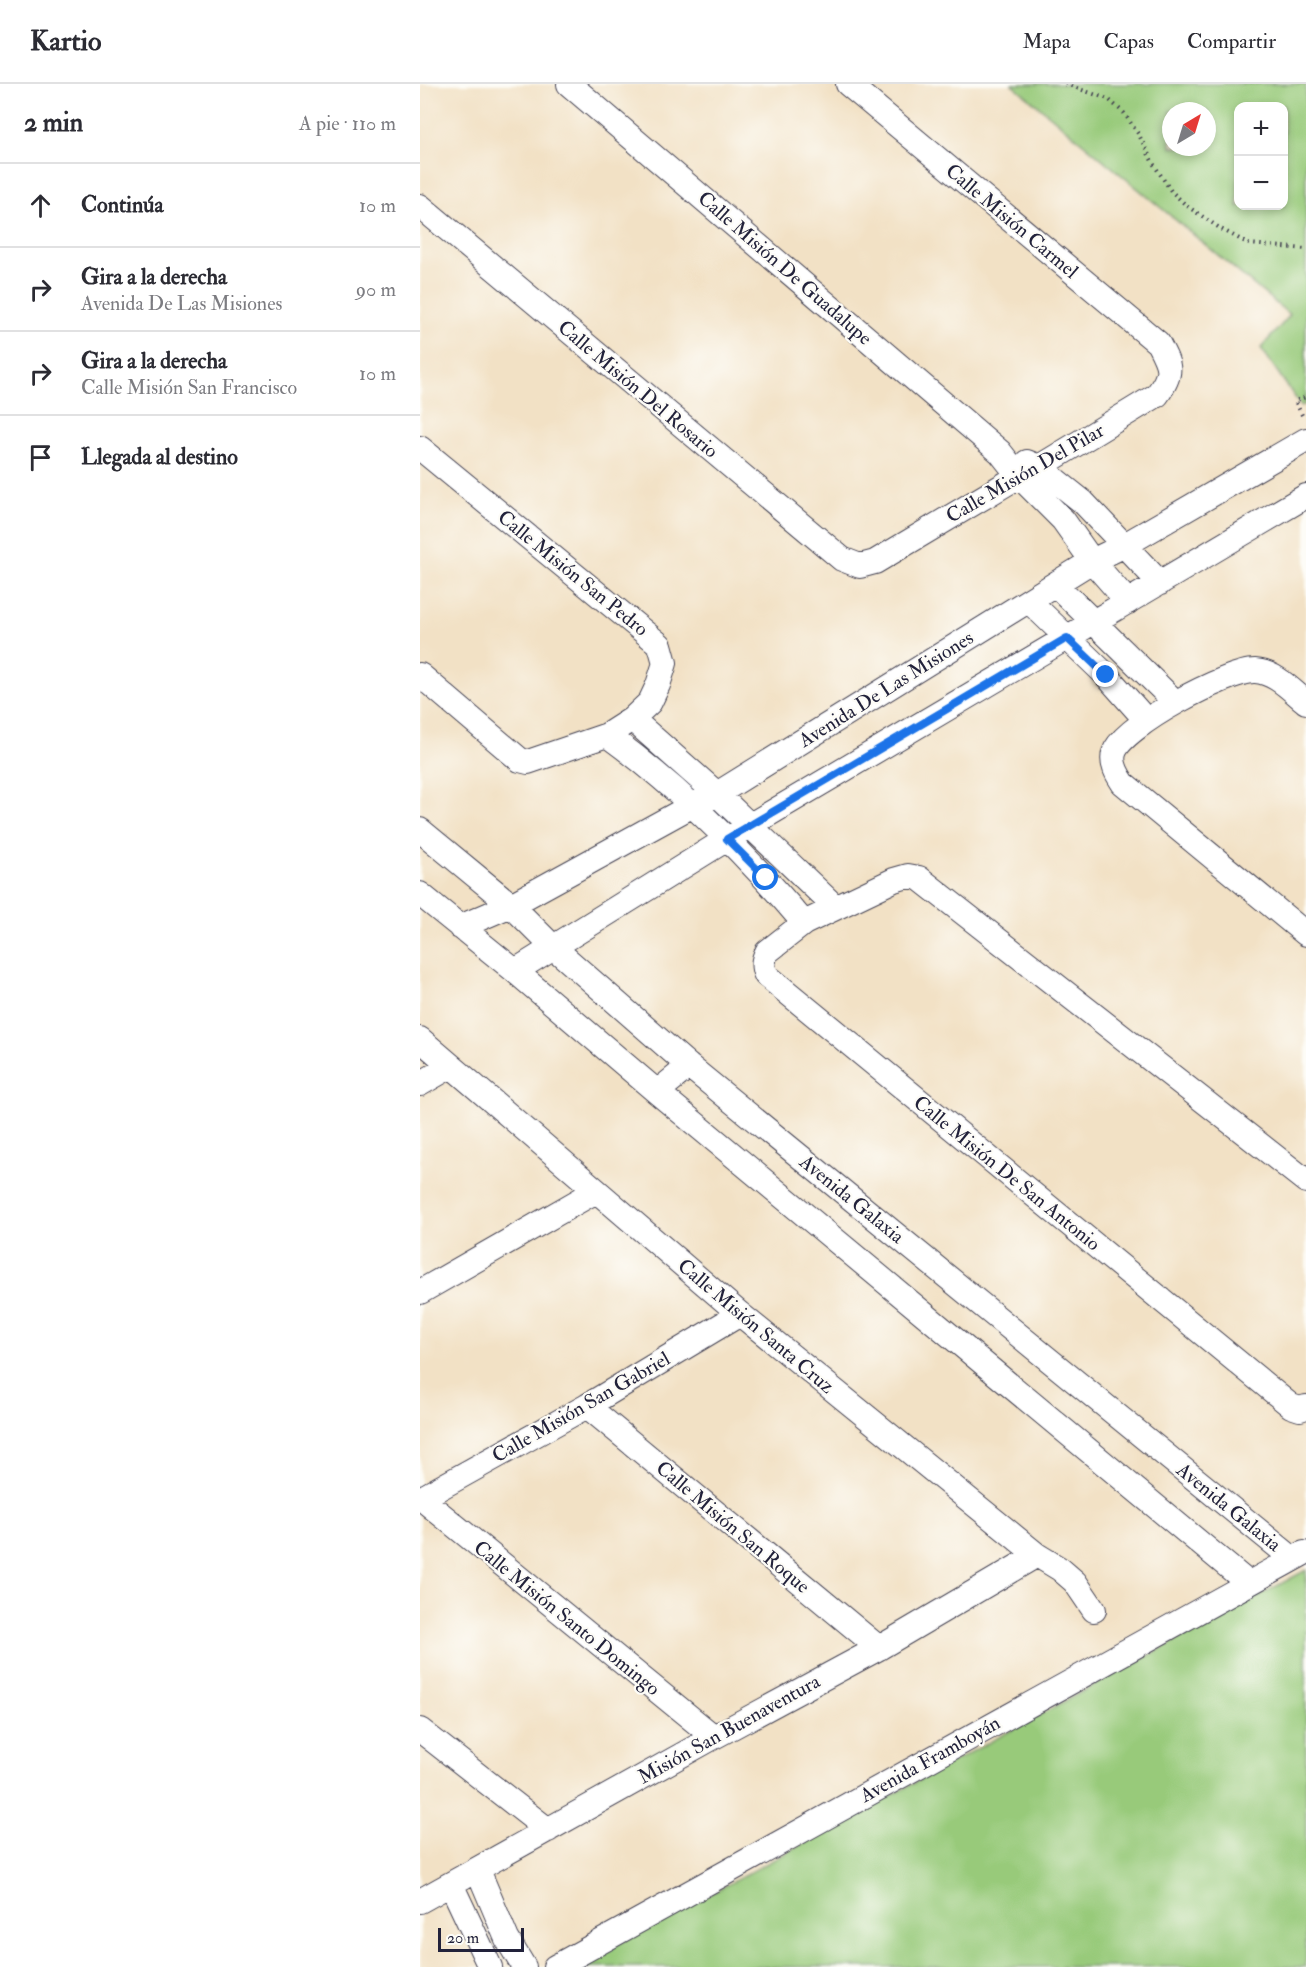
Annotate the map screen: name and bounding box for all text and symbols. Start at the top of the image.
text: Kartio [30,24,101,59]
text: Mapa [1023,28,1071,55]
text: Capas [1104,28,1154,55]
text: Compartir [1187,28,1276,55]
north arrow [1162,102,1216,156]
map controls [1234,102,1288,210]
button: + [1234,102,1288,156]
text: 2 min [24,107,83,139]
text: A pie · 110 m [299,111,396,136]
button: − [1234,156,1288,210]
street label: Calle Misión Carmel [941,158,1083,284]
street label: Calle Misión De Guadalupe [692,186,877,351]
icon: ahead [24,189,57,222]
text: Continúa [81,191,164,219]
text: 10 m [359,193,396,218]
text: Gira a la derecha [81,263,227,291]
icon: right [24,273,57,306]
text: 90 m [356,277,396,302]
text: Avenida De Las Misiones [81,291,282,316]
street label: Calle Misión Del Rosario [553,315,723,463]
text: Gira a la derecha [81,347,227,375]
icon: right [24,357,57,390]
text: 10 m [359,361,396,386]
text: Calle Misión San Francisco [81,375,297,400]
street label: Calle Misión Del Pilar [942,417,1109,528]
icon: arrive [24,441,57,474]
text: Llegada al destino [81,443,238,471]
street label: Calle Misión San Pedro [493,505,653,641]
street label: Avenida De Las Misiones [793,625,978,753]
route end [1092,661,1118,687]
route start [752,864,778,890]
street label: Calle Misión De San Antonio [908,1090,1106,1256]
street label: Avenida Galaxia [794,1148,910,1249]
street label: Calle Misión Santa Cruz [673,1253,840,1399]
street label: Calle Misión San Gabriel [488,1346,674,1468]
street label: Calle Misión San Roque [651,1455,815,1599]
street label: Avenida Galaxia [1171,1456,1287,1557]
street label: Calle Misión Santo Domingo [469,1535,665,1701]
street label: Misión San Buenaventura [634,1668,825,1789]
street label: Avenida Framboyán [855,1710,1005,1808]
scale bar [438,1925,524,1952]
text: 20 m [447,1928,479,1948]

